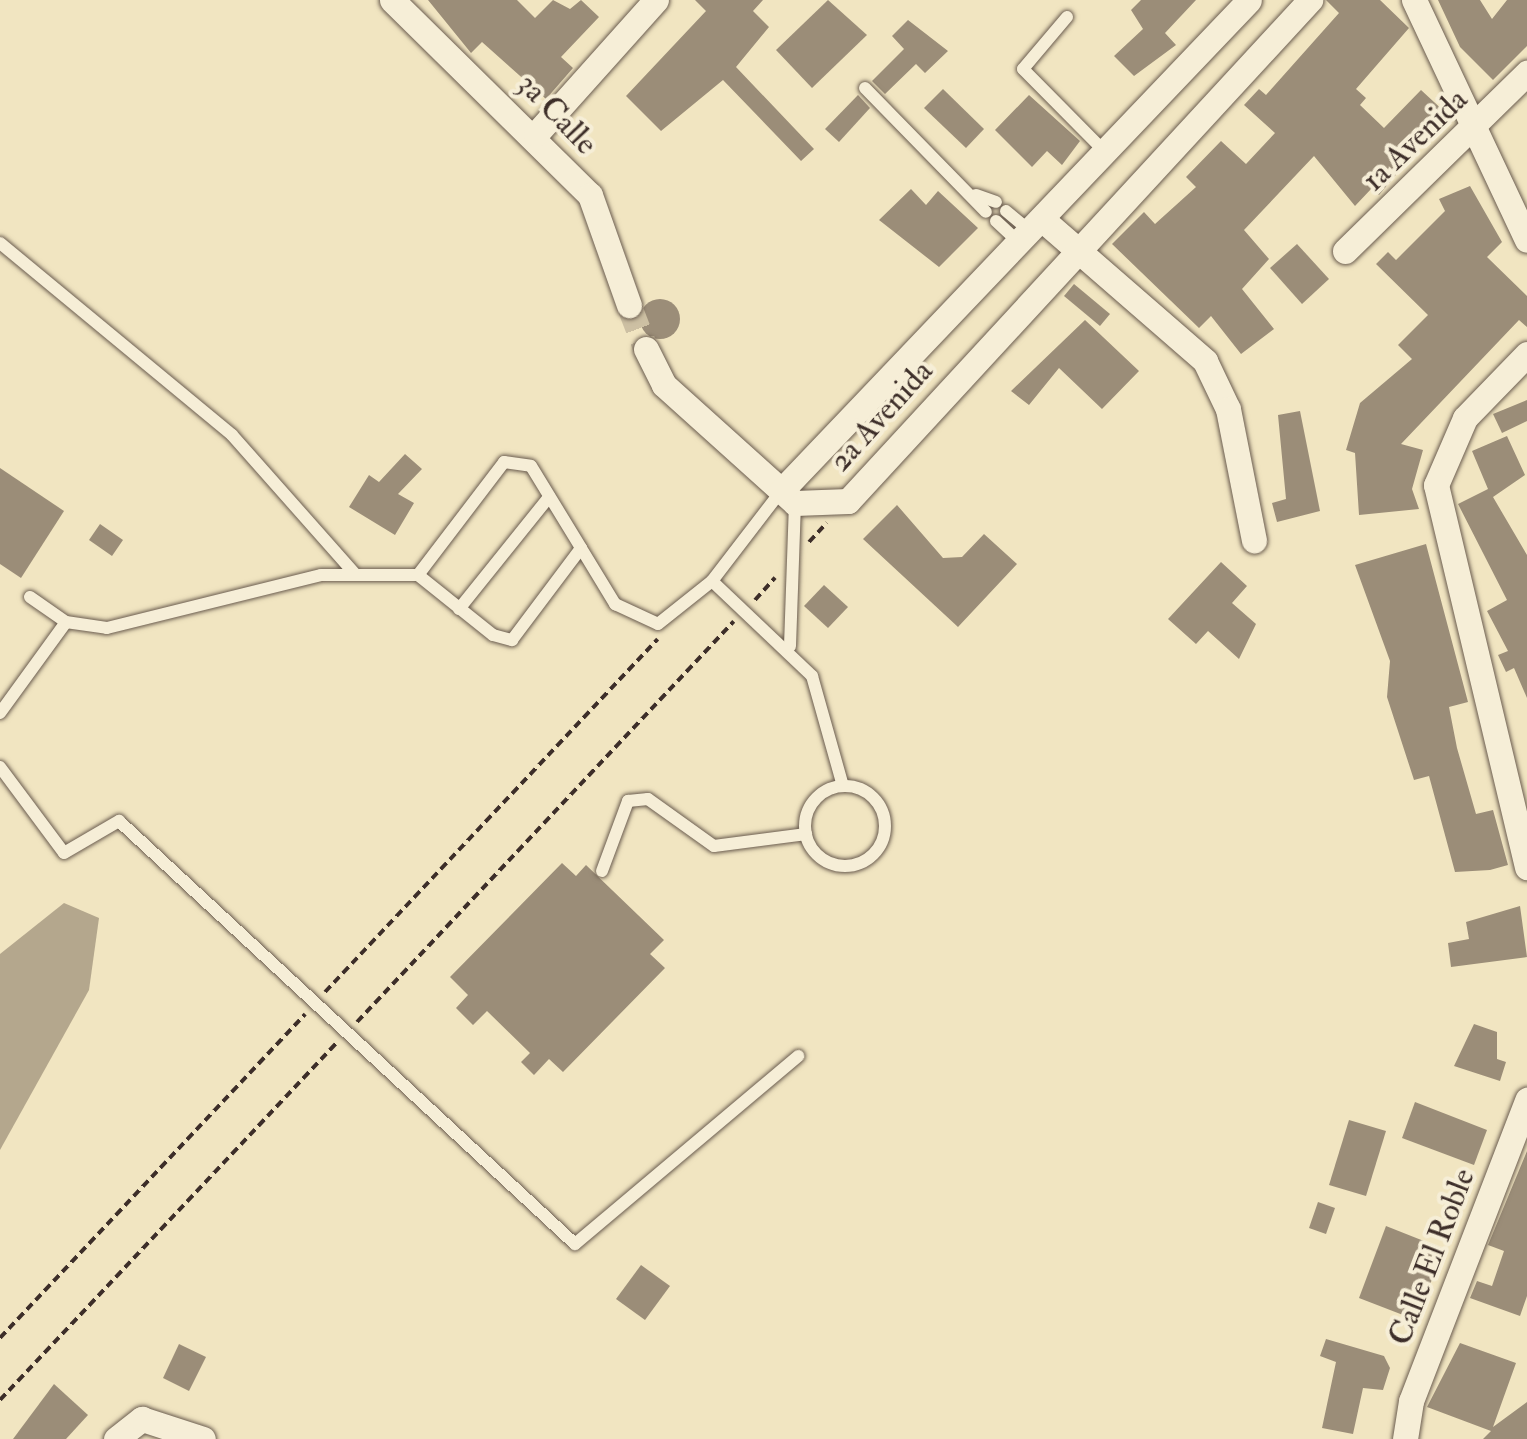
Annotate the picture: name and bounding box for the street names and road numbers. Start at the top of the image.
street label: 3a Calle [509,65,605,163]
street label: 1a Avenida [1354,81,1476,199]
street label: 2a Avenida [821,353,941,479]
street label: Calle El Roble [1381,1163,1483,1351]

